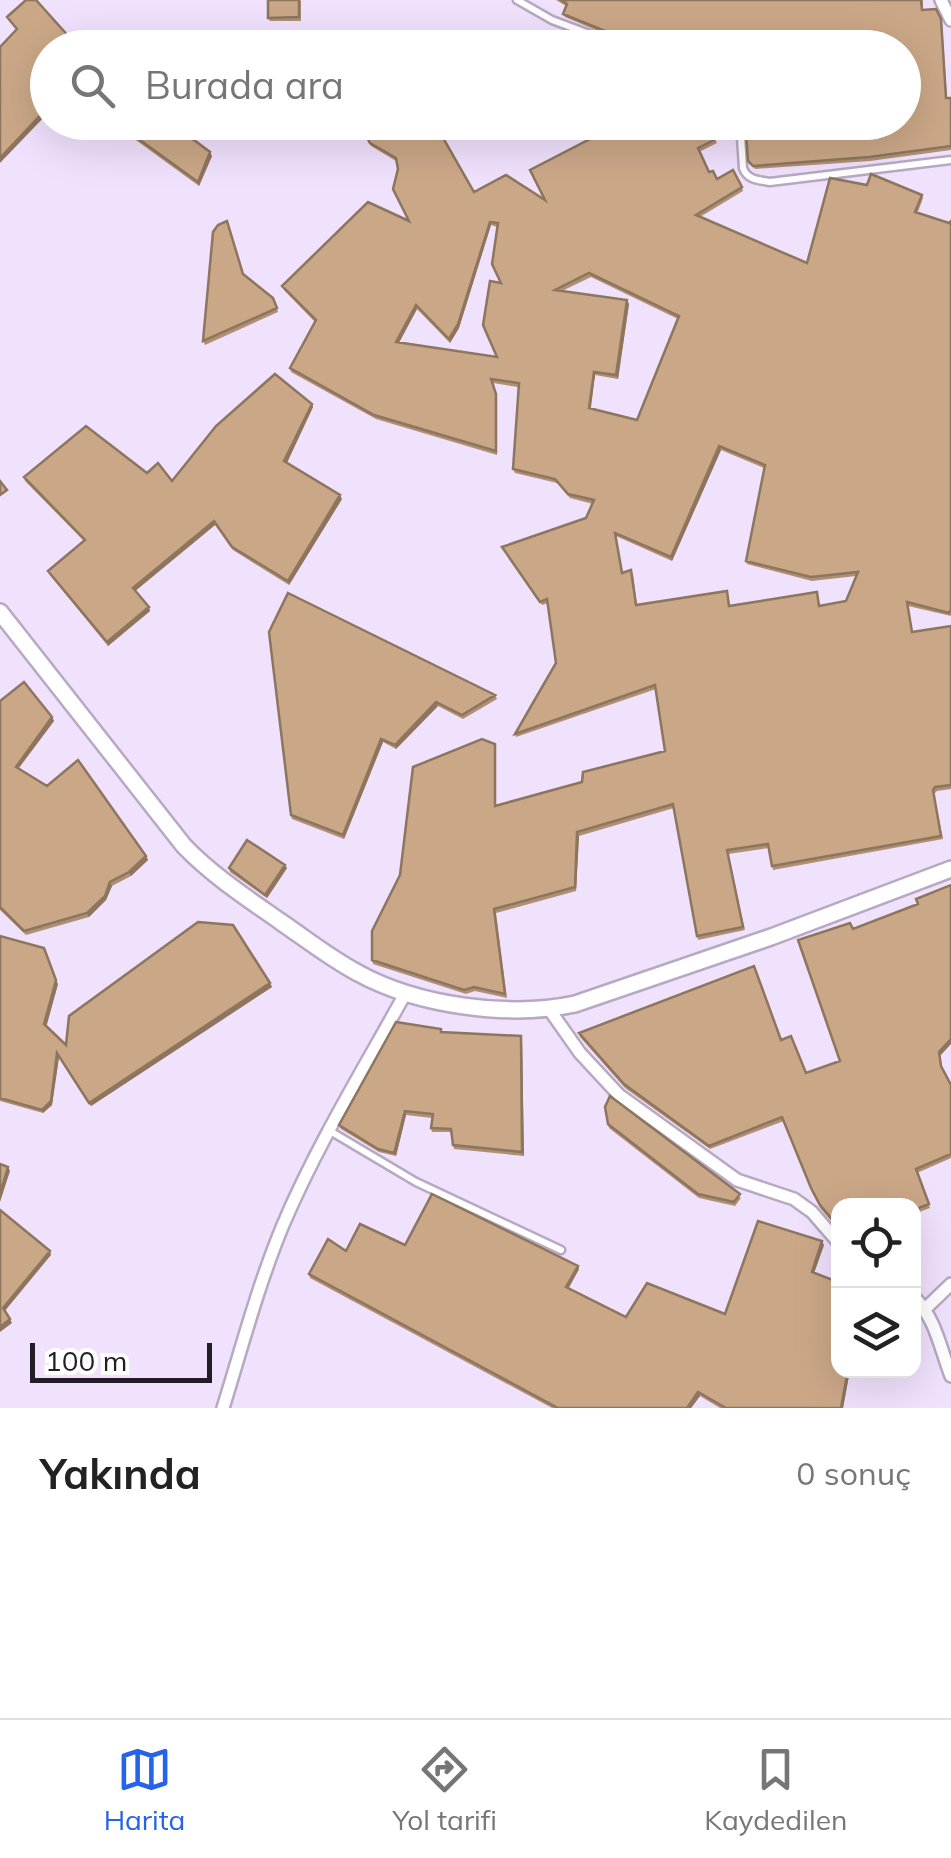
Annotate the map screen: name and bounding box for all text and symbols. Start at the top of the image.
search box [30,30,921,140]
icon: search [65,58,120,113]
text: Burada ara [145,61,344,109]
map controls [831,1198,921,1378]
button: locate [831,1198,921,1288]
button: layers [831,1288,921,1378]
scale bar [30,1338,212,1382]
text: 100 m [45,1343,127,1378]
text: Yakında [40,1447,201,1500]
text: 0 sonuç [796,1453,911,1493]
tab: Harita [104,1742,185,1837]
tab: Yol tarifi [393,1742,497,1837]
tab: Kaydedilen [704,1742,847,1837]

